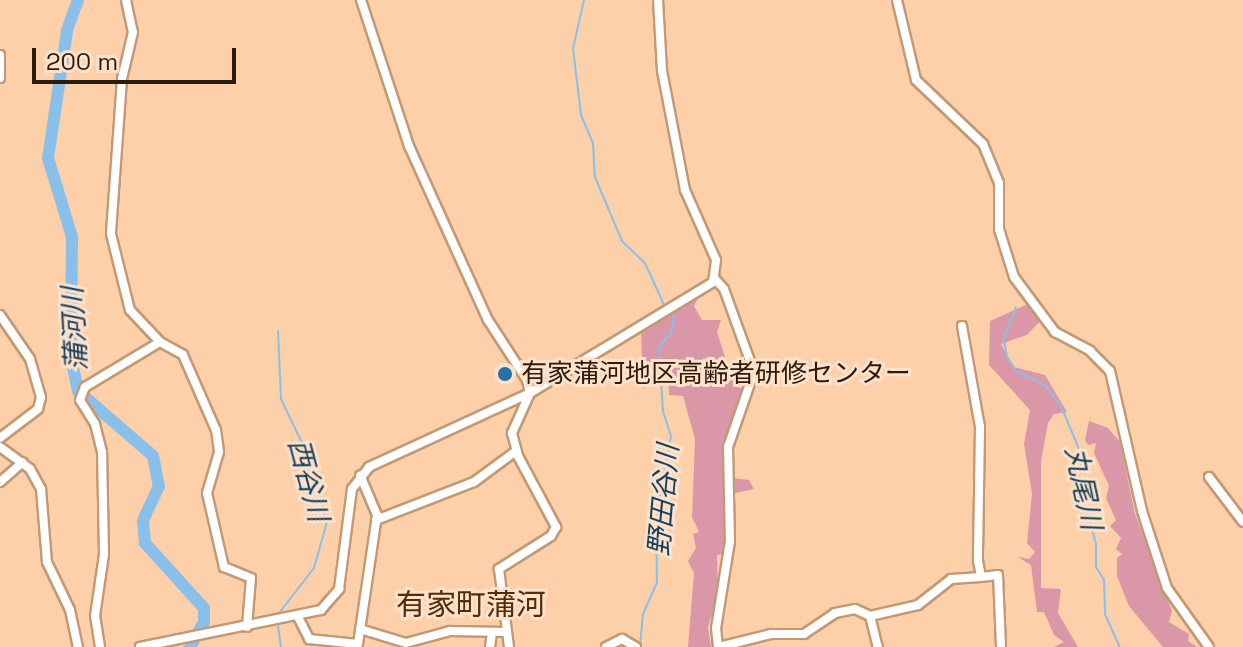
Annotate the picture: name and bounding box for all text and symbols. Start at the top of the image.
scale bar [36,32,240,82]
text: 200 m [46,46,118,77]
water label: 蒲河川 [55,286,93,372]
place label: 有家蒲河地区高齢者研修センター [521,358,911,390]
marker: 有家蒲河地区高齢者研修センター [496,365,514,383]
water label: 西谷川 [282,435,336,525]
water label: 野田谷川 [641,443,685,557]
water label: 丸尾川 [1059,443,1109,533]
district label: 有家町蒲河 [396,587,546,623]

